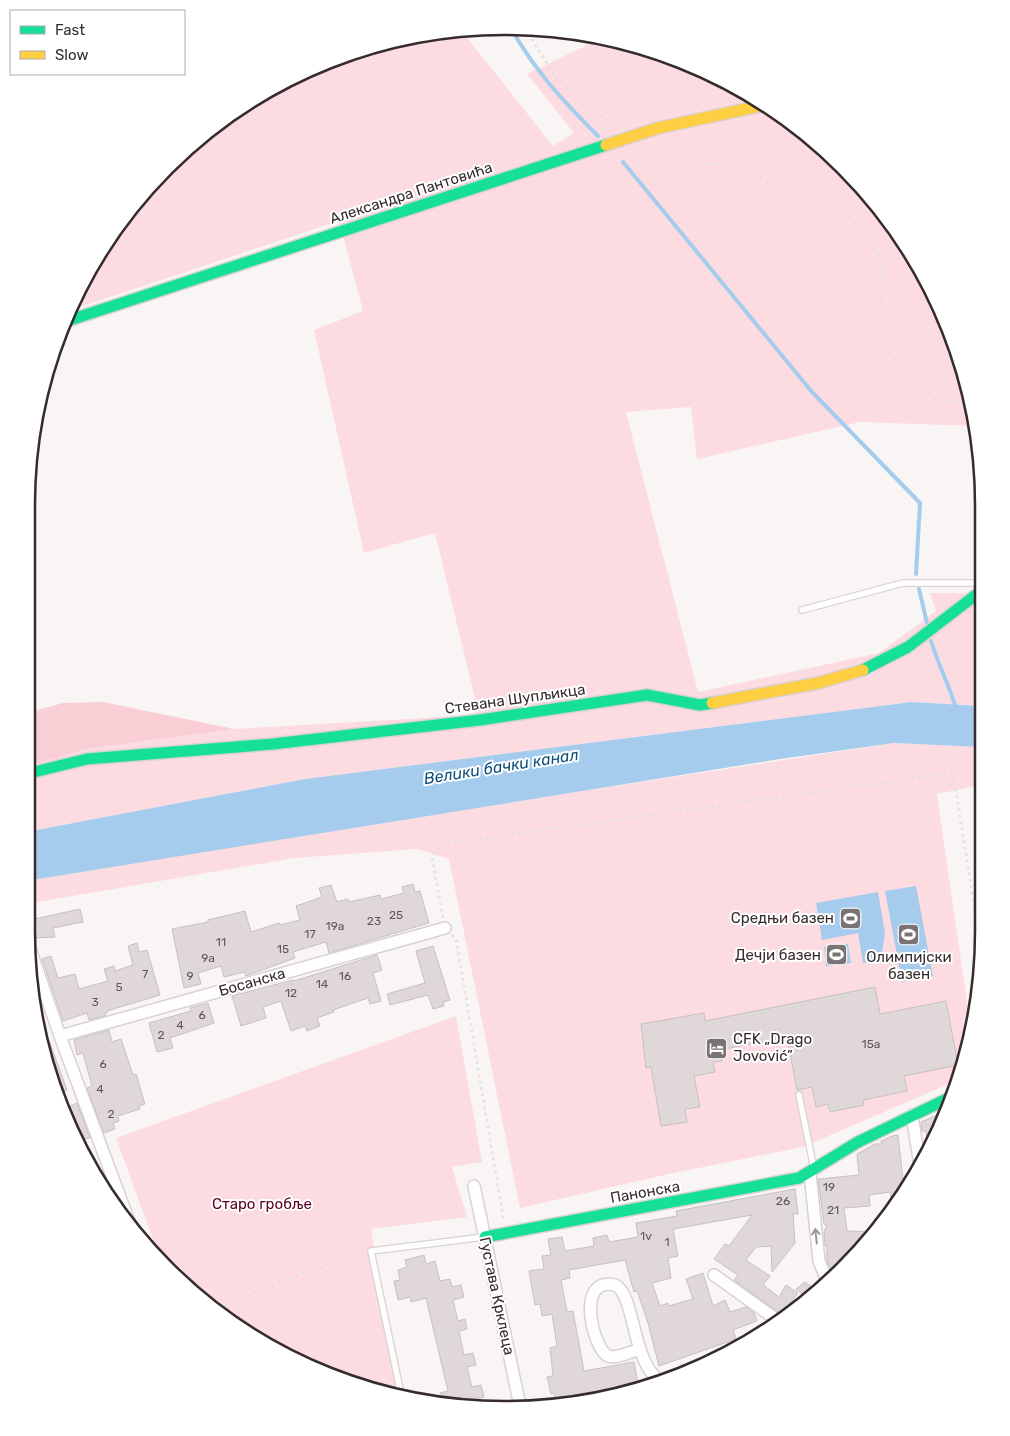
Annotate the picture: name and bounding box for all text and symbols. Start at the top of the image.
legend [10,10,185,75]
text: Fast [55,21,85,39]
text: Slow [55,46,88,64]
street label: Александра Пантовића [327,158,495,228]
street label: Стевана Шупљикца [444,680,586,718]
water label: Велики бачки канал [422,745,580,788]
sports icon: Средњи базен [838,906,862,930]
house number: 25 [389,908,403,922]
place label: Средњи базен [731,909,834,927]
house number: 23 [367,914,381,928]
house number: 19a [326,919,344,933]
sports icon: Олимпијски базен [897,922,921,946]
house number: 17 [304,927,316,941]
house number: 11 [216,935,226,949]
house number: 15 [277,942,289,956]
sports icon: Дечји базен [825,943,849,967]
place label: Дечји базен [735,946,821,964]
place label: Олимпијски базен [866,948,952,983]
house number: 9a [201,951,215,965]
street label: Босанска [217,964,287,1000]
house number: 7 [142,967,148,981]
house number: 9 [186,969,194,983]
house number: 16 [339,969,351,983]
house number: 14 [316,977,329,991]
house number: 5 [115,980,123,994]
house number: 12 [285,986,297,1000]
house number: 3 [91,995,99,1009]
house number: 6 [198,1008,206,1022]
house number: 4 [176,1018,184,1032]
house number: 2 [157,1028,165,1042]
place label: CFK „Drago Jovović” [733,1030,812,1065]
hotel icon: CFK „Drago Jovović” [705,1036,729,1060]
house number: 15a [862,1037,880,1051]
house number: 6 [99,1057,107,1071]
house number: 4 [96,1082,104,1096]
house number: 2 [107,1107,115,1121]
street label: Панонска [609,1177,681,1207]
house number: 19 [823,1180,835,1194]
house number: 26 [776,1194,790,1208]
park label: Старо гробље [212,1195,312,1213]
house number: 21 [827,1203,839,1217]
house number: 1v [640,1229,652,1243]
one-way arrow [812,1229,821,1245]
street label: Густава Крклеца [476,1235,518,1357]
house number: 1 [664,1235,670,1249]

